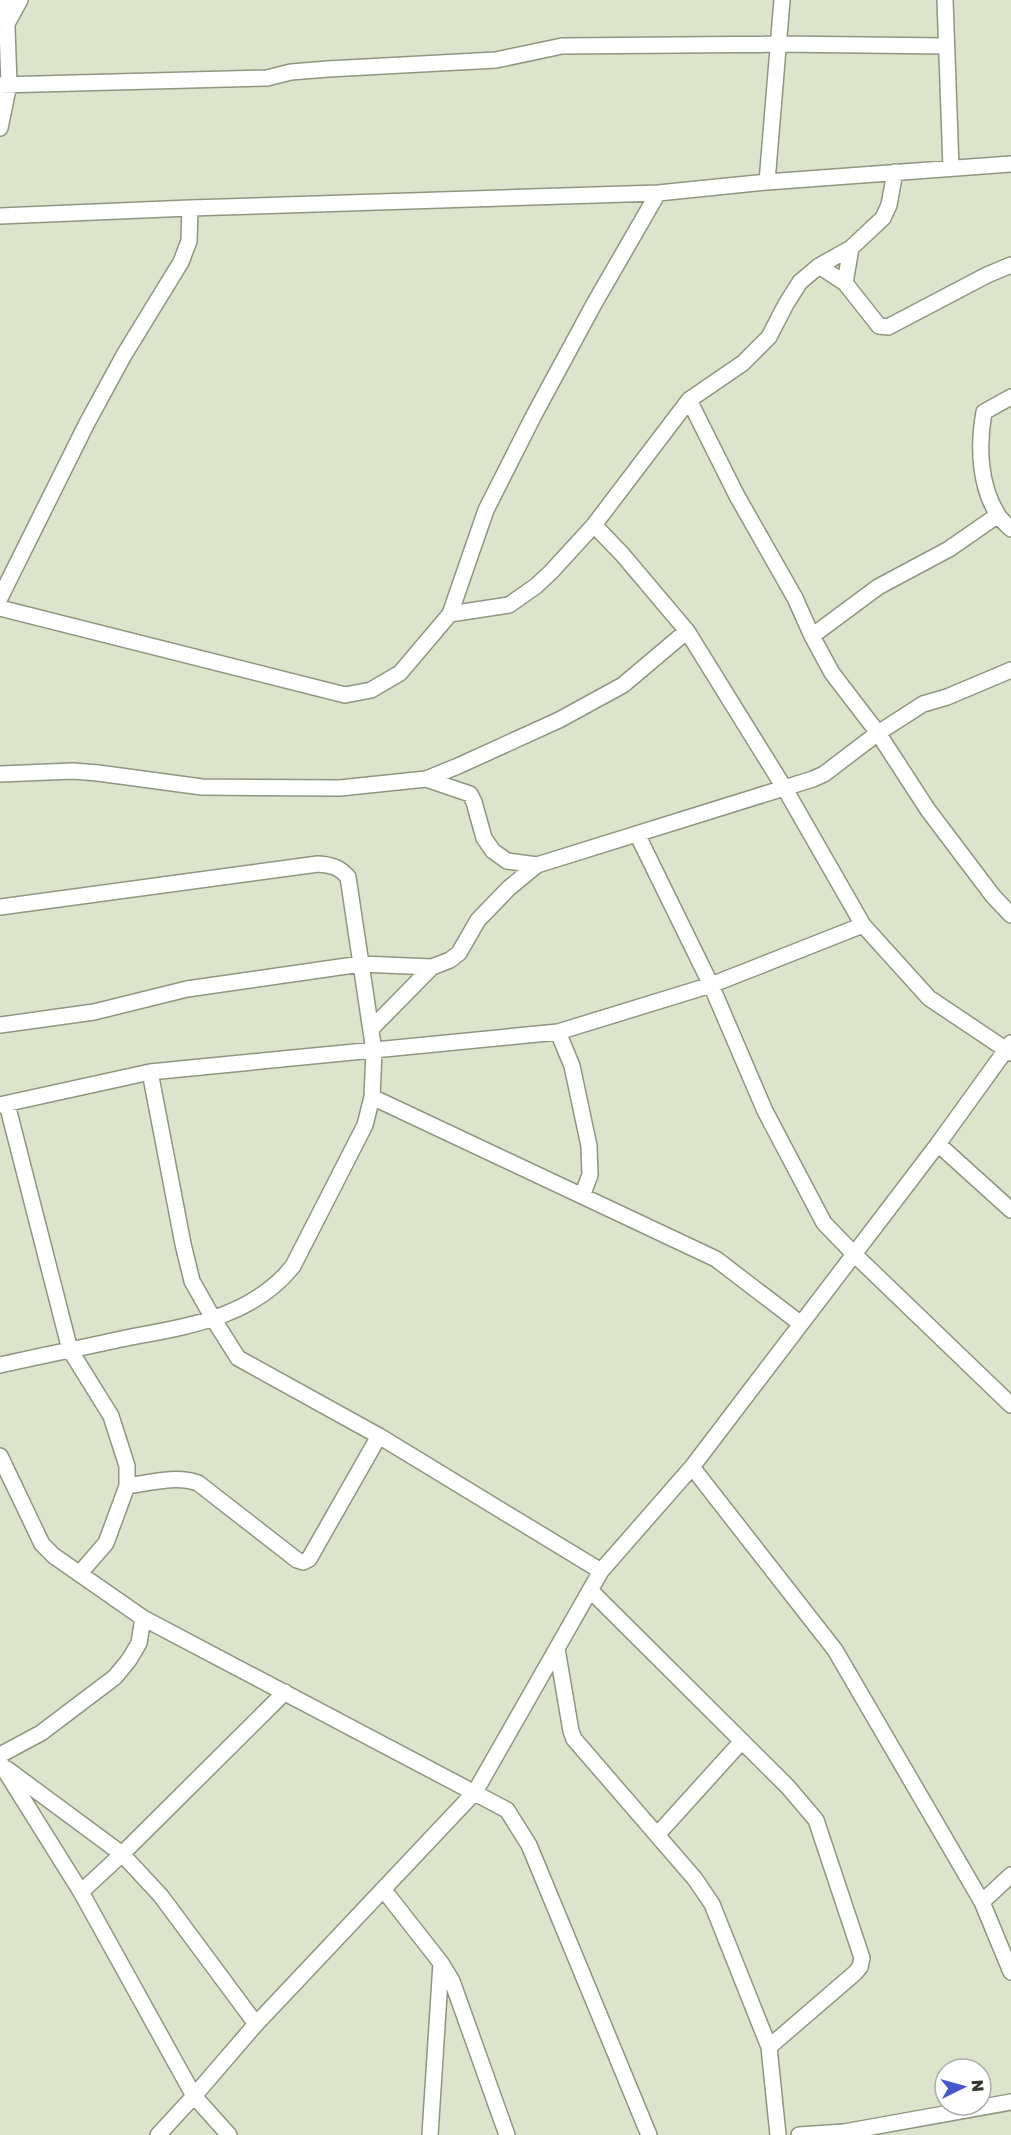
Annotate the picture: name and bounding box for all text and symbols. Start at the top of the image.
north arrow [933,2057,993,2117]
text: N [967,2079,988,2093]

